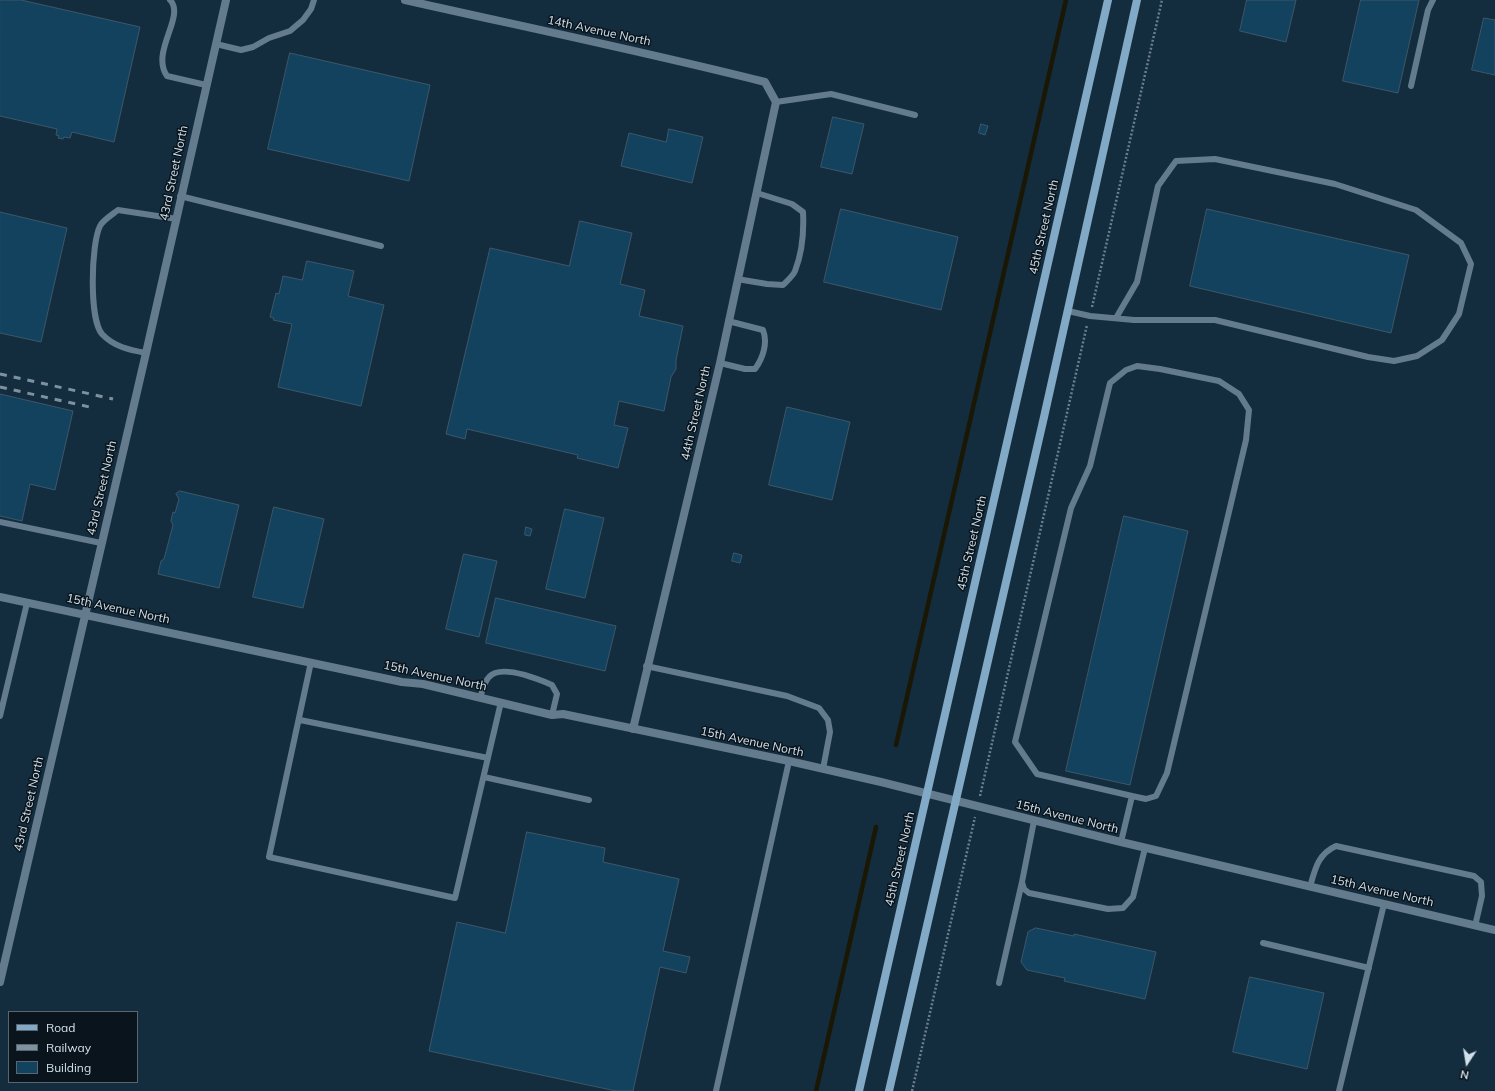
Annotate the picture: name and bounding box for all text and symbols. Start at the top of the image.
street label: 14th Avenue North [546,13,652,49]
street label: 43rd Street North [157,124,191,222]
street label: 45th Street North [1026,178,1062,276]
street label: 44th Street North [678,364,714,462]
street label: 43rd Street North [84,439,120,537]
street label: 45th Street North [954,494,990,592]
street label: 15th Avenue North [65,591,171,627]
street label: 15th Avenue North [382,658,488,694]
street label: 15th Avenue North [699,724,805,760]
street label: 43rd Street North [11,755,47,853]
street label: 15th Avenue North [1014,797,1120,837]
street label: 45th Street North [882,810,918,908]
street label: 15th Avenue North [1329,872,1435,910]
legend [8,1011,138,1083]
text: Road [46,1020,75,1035]
text: Railway [46,1040,91,1055]
north arrow [1447,1043,1487,1083]
text: Building [46,1060,91,1075]
text: N [1459,1067,1470,1082]

